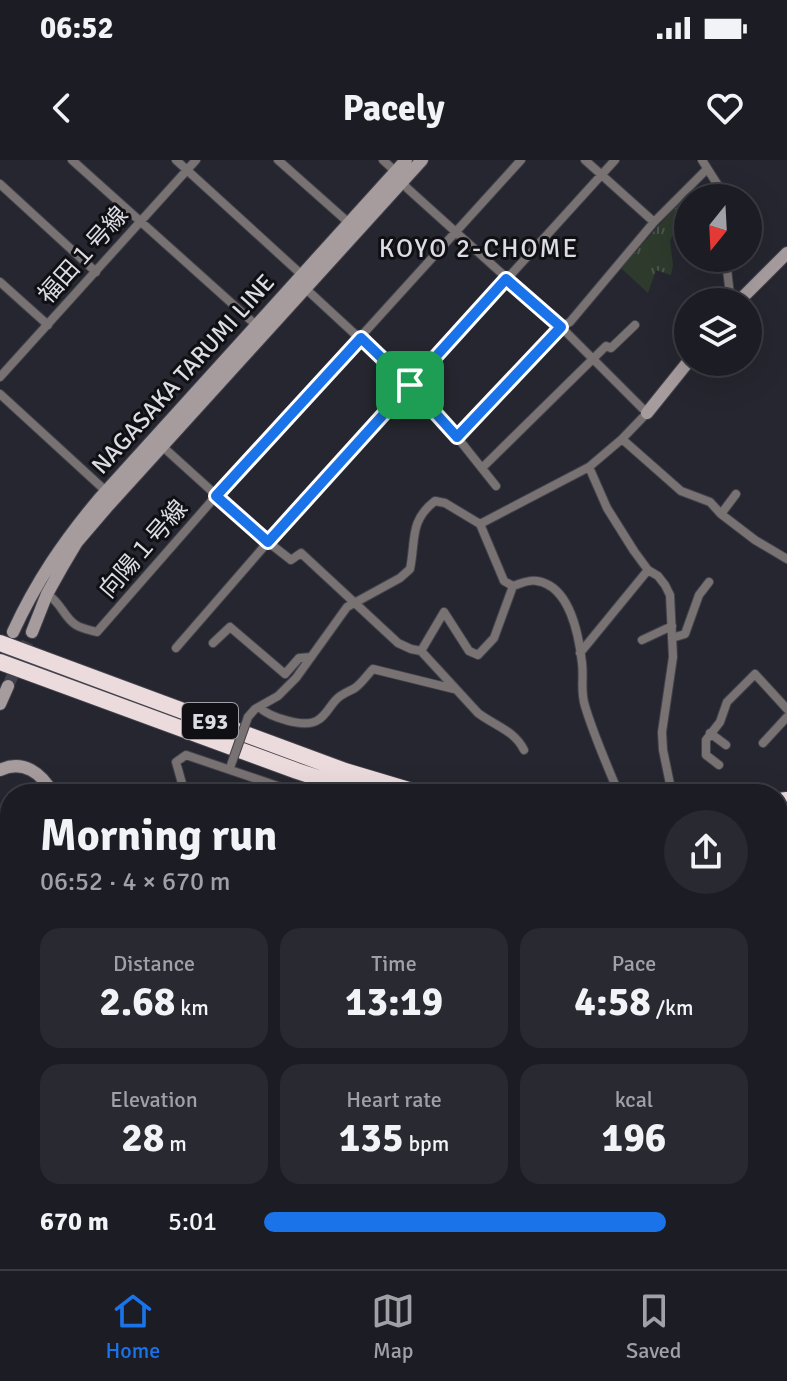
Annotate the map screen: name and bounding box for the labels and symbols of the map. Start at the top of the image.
north arrow [674,184,762,272]
street label: 福田１号線 [32,200,134,310]
district label: KOYO 2-CHOME [379,233,579,265]
street label: NAGASAKA TARUMI LINE [85,268,281,480]
pin [376,351,444,419]
street label: 向陽１号線 [92,494,194,604]
road number: E93 [182,703,238,739]

